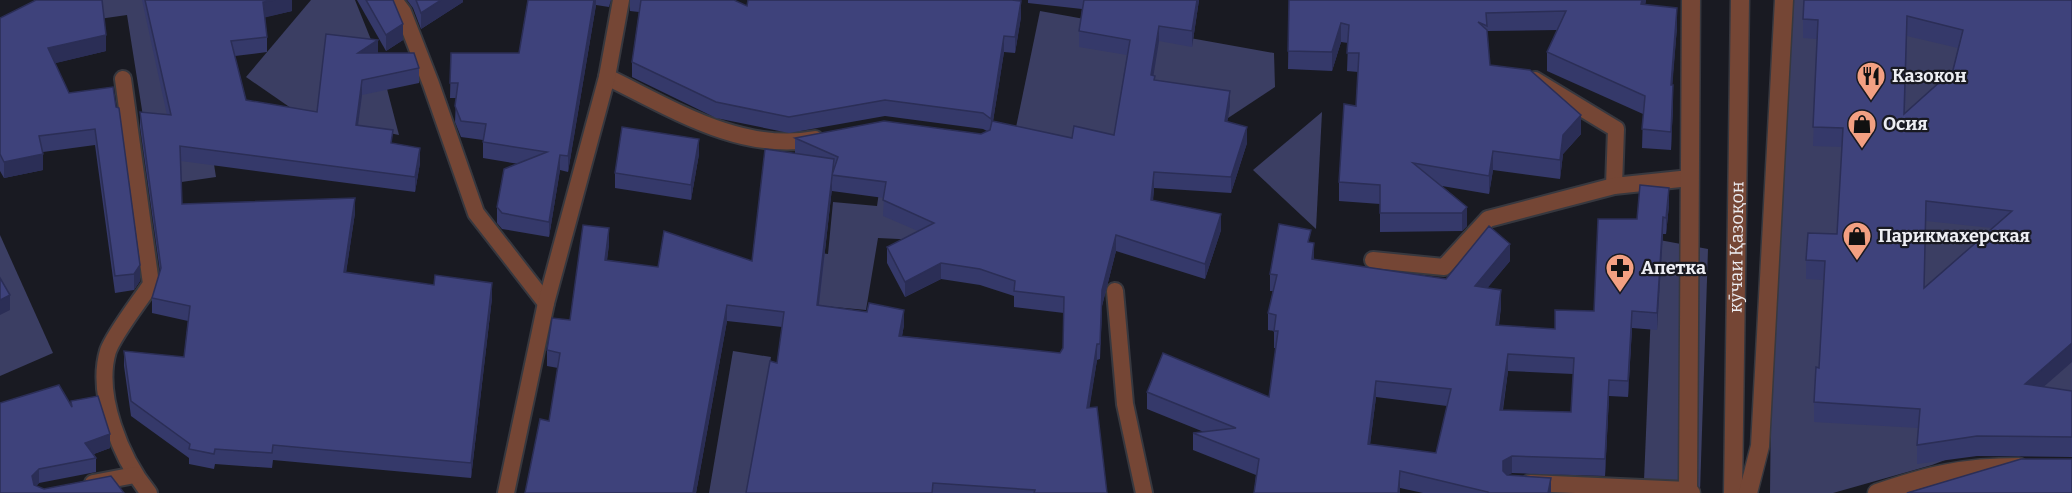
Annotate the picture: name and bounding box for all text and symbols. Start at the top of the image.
restaurant icon: Казокон [1855,60,1887,102]
place label: Казокон [1892,65,1967,87]
shop icon: Осия [1846,108,1878,150]
place label: Осия [1883,113,1928,135]
street label: кӯчаи Қазоқон [1725,181,1748,313]
shop icon: Парикмахерская [1841,220,1873,262]
place label: Парикмахерская [1878,225,2030,247]
pharmacy icon: Апетка [1604,252,1636,294]
place label: Апетка [1641,257,1706,279]

